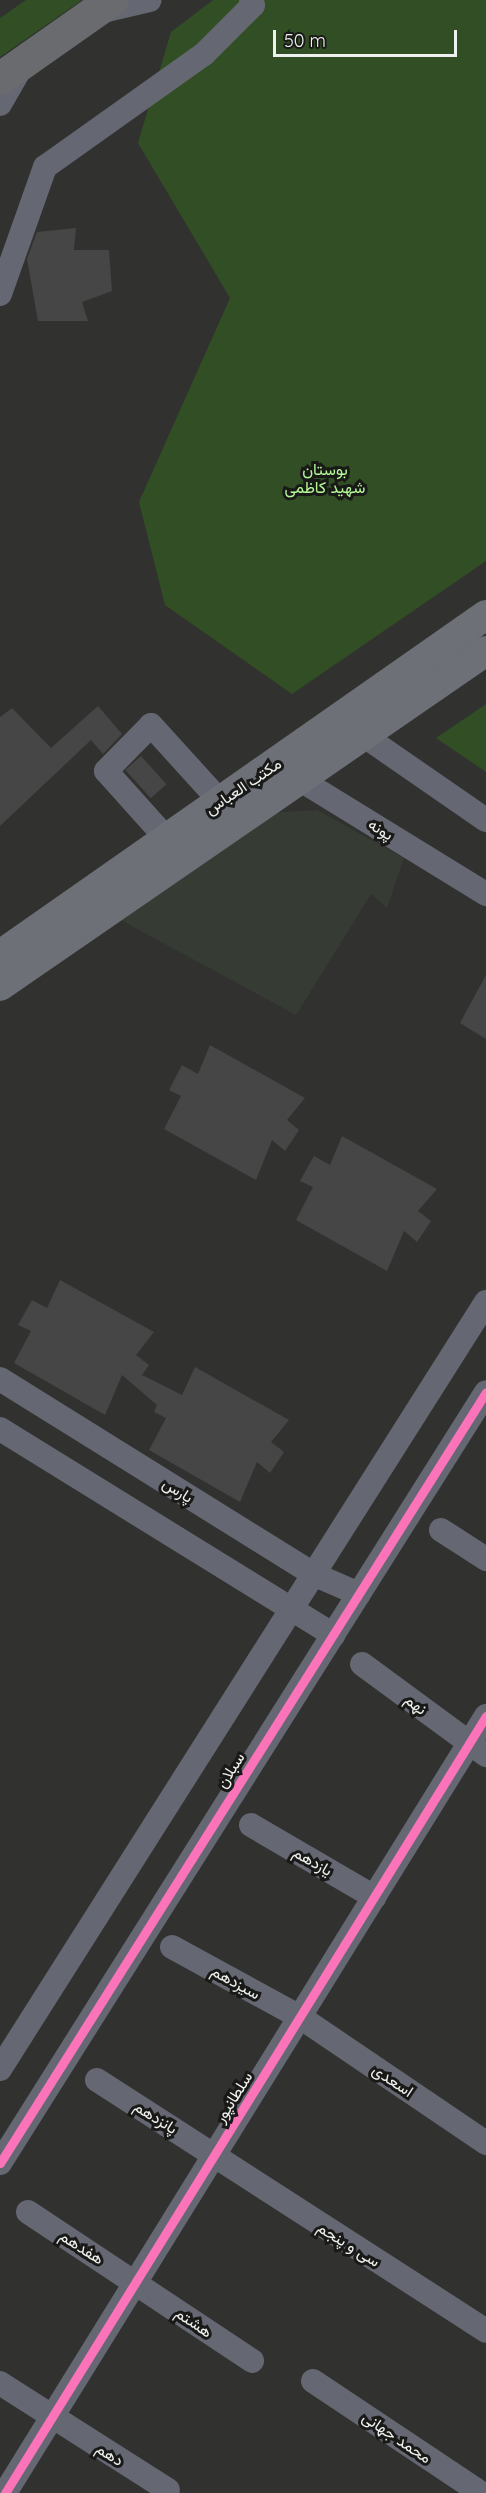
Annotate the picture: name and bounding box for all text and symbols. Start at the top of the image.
scale bar [276,18,460,56]
text: 50 m [284,29,326,52]
park label: بوستان شهید کاظمی [285,459,365,497]
street label: مکتب العباس [201,753,285,819]
street label: پونه [365,814,397,844]
street label: پارس [159,1473,197,1507]
street label: نهم [401,1690,431,1718]
street label: سبلان [212,1749,248,1791]
street label: یازدهم [290,1842,336,1880]
street label: سیزدهم [208,1961,264,2003]
street label: اسعدی [369,2059,417,2101]
street label: سلطانپور [210,2068,256,2126]
street label: پانزدهم [131,2096,181,2138]
street label: سی و پنجم [314,2217,384,2271]
street label: هفدهم [56,2226,108,2268]
street label: هشتم [172,2303,216,2341]
street label: محمد جهانی [359,2407,435,2467]
street label: دهم [93,2438,127,2470]

